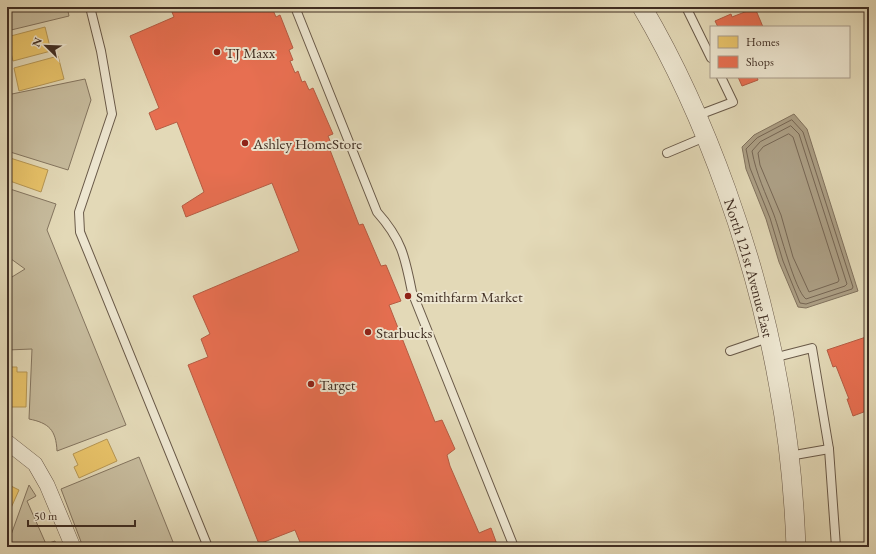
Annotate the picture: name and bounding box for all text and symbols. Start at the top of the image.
north arrow [26,26,66,66]
legend [710,26,850,78]
text: Homes [746,34,780,50]
text: N [29,35,45,49]
place label: TJ Maxx [225,43,276,62]
marker: TJ Maxx [212,47,222,57]
text: Shops [746,54,774,70]
place label: Ashley HomeStore [252,134,362,153]
marker: Ashley HomeStore [240,138,250,148]
street label: North 121st Avenue East [720,196,778,339]
place label: Smithfarm Market [416,287,523,306]
marker: Smithfarm Market [403,291,413,301]
place label: Starbucks [376,323,432,342]
marker: Starbucks [363,327,373,337]
place label: Target [319,375,356,394]
marker: Target [306,379,316,389]
scale bar [28,502,135,528]
text: 50 m [34,508,58,524]

